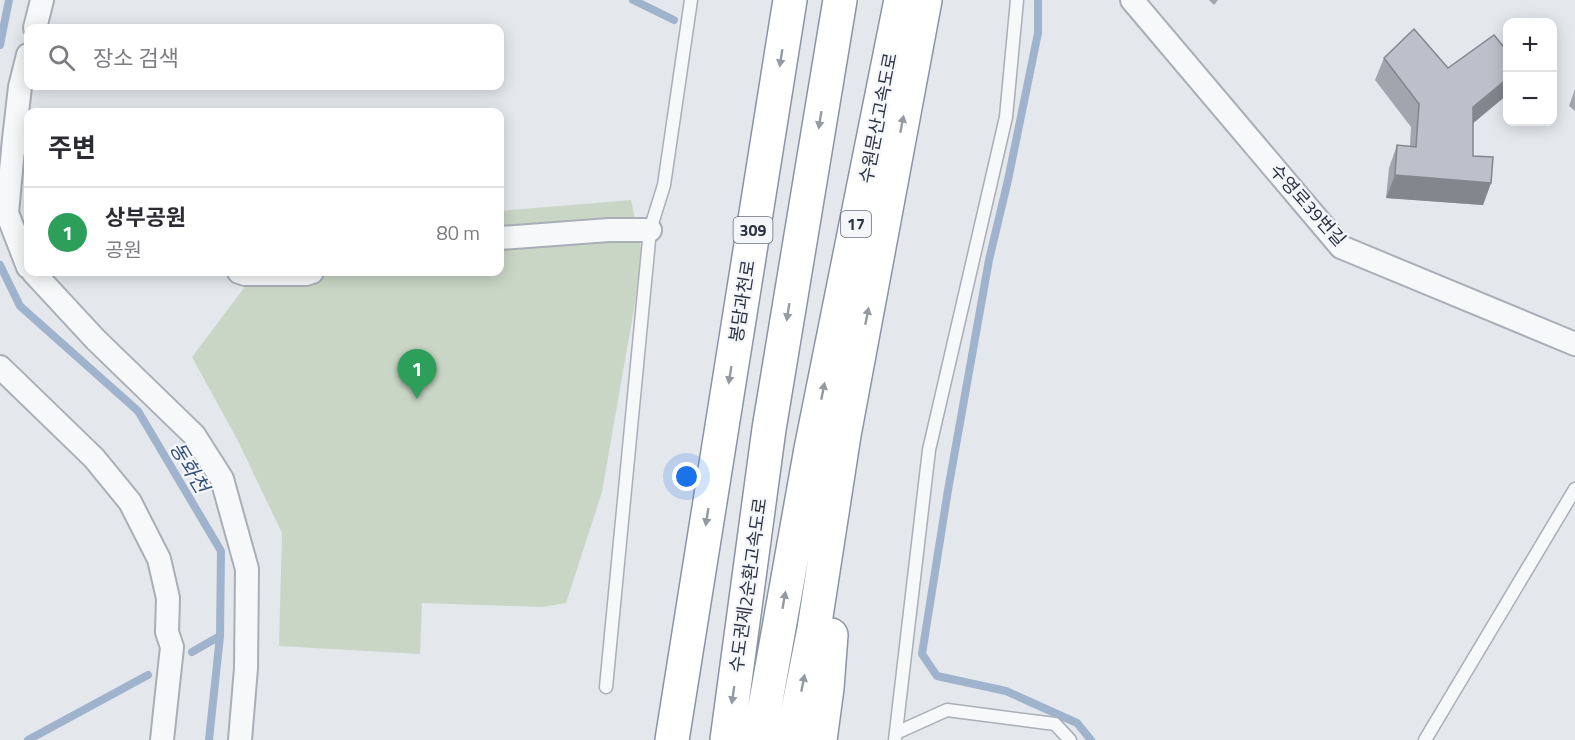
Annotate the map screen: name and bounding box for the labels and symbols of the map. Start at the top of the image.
one-way arrow [776,48,785,67]
street label: 수원문산고속도로 [852,50,904,186]
one-way arrow [815,111,824,130]
one-way arrow [898,114,907,133]
street label: 수영로39번길 [1264,158,1352,252]
road number: 17 [841,211,871,237]
road number: 309 [734,217,772,243]
street label: 봉담과천로 [722,258,762,344]
one-way arrow [784,303,793,322]
one-way arrow [862,306,871,325]
pin: 1 [398,350,436,399]
one-way arrow [725,365,734,384]
one-way arrow [819,382,828,401]
water label: 동화천 [162,435,219,501]
your location [672,462,701,491]
street label: 수도권제2순환고속도로 [722,496,774,674]
one-way arrow [702,507,711,526]
one-way arrow [780,590,789,609]
one-way arrow [799,673,809,692]
one-way arrow [729,686,738,705]

